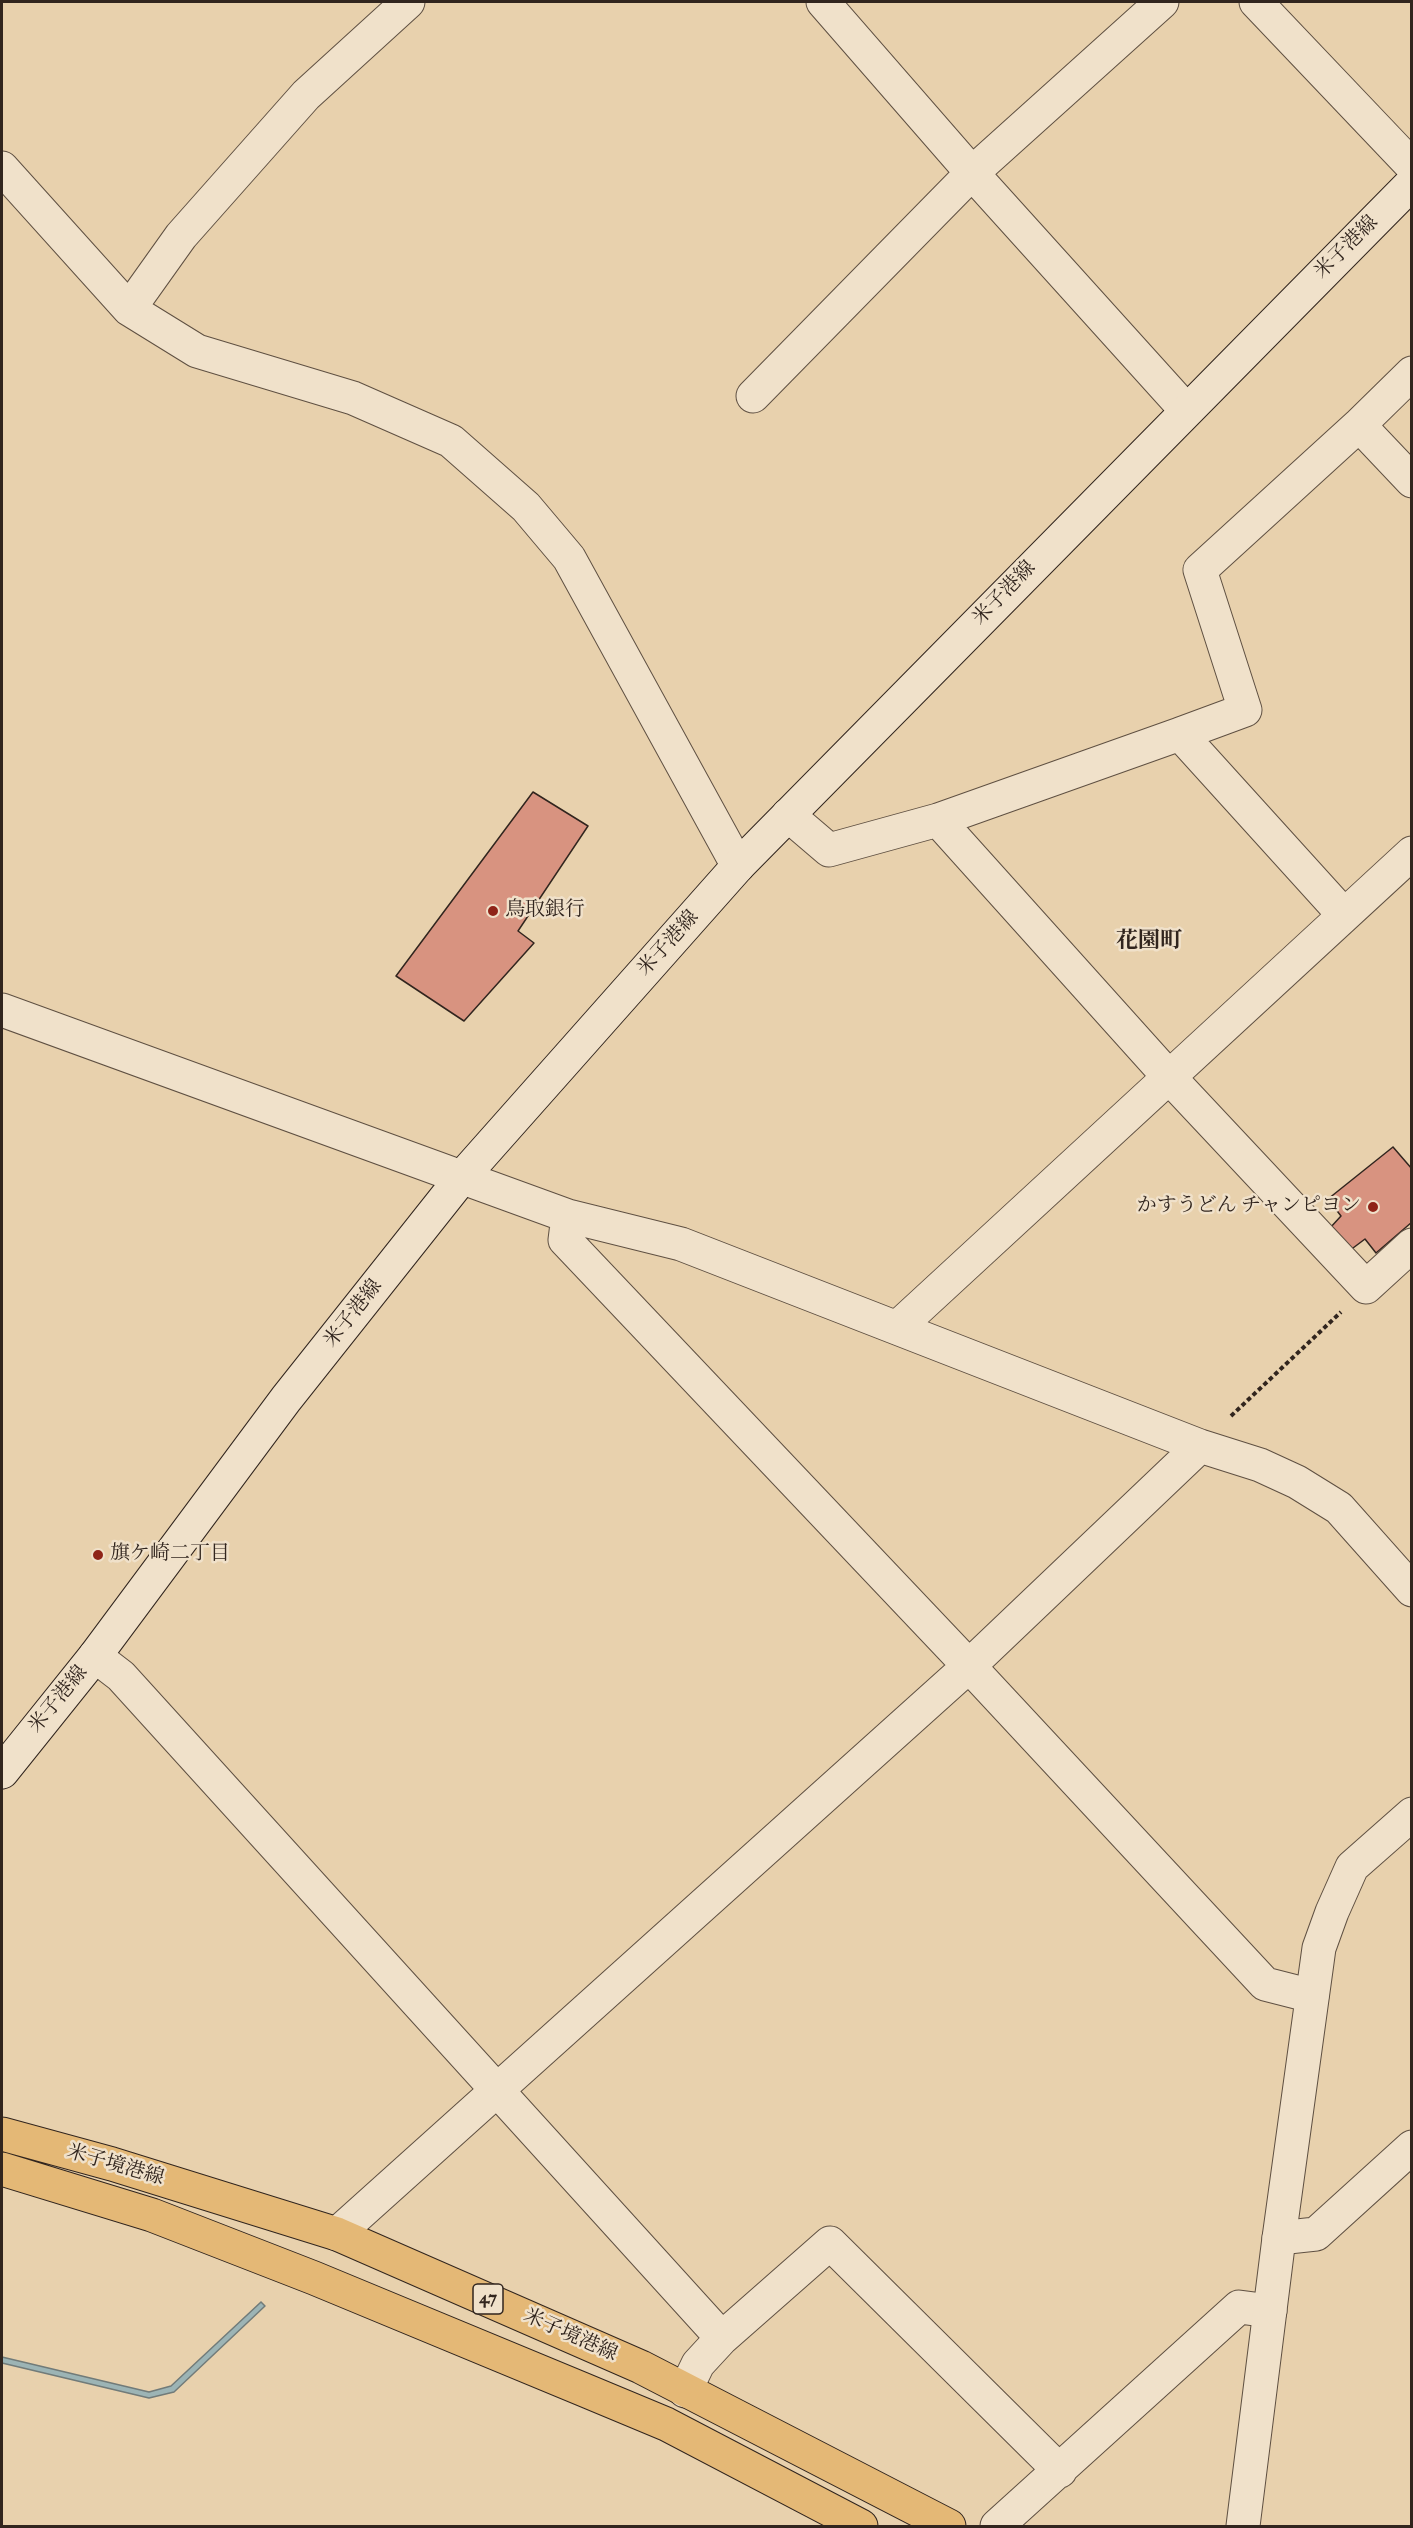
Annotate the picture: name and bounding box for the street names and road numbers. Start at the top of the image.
street label: 米子港線 [1310,211,1384,285]
street label: 米子港線 [969,557,1041,631]
street label: 米子港線 [633,906,705,982]
street label: 米子港線 [320,1275,388,1353]
street label: 米子港線 [25,1661,93,1739]
street label: 米子境港線 [64,2141,166,2191]
road number: 47 [473,2284,503,2314]
street label: 米子境港線 [519,2305,621,2367]

